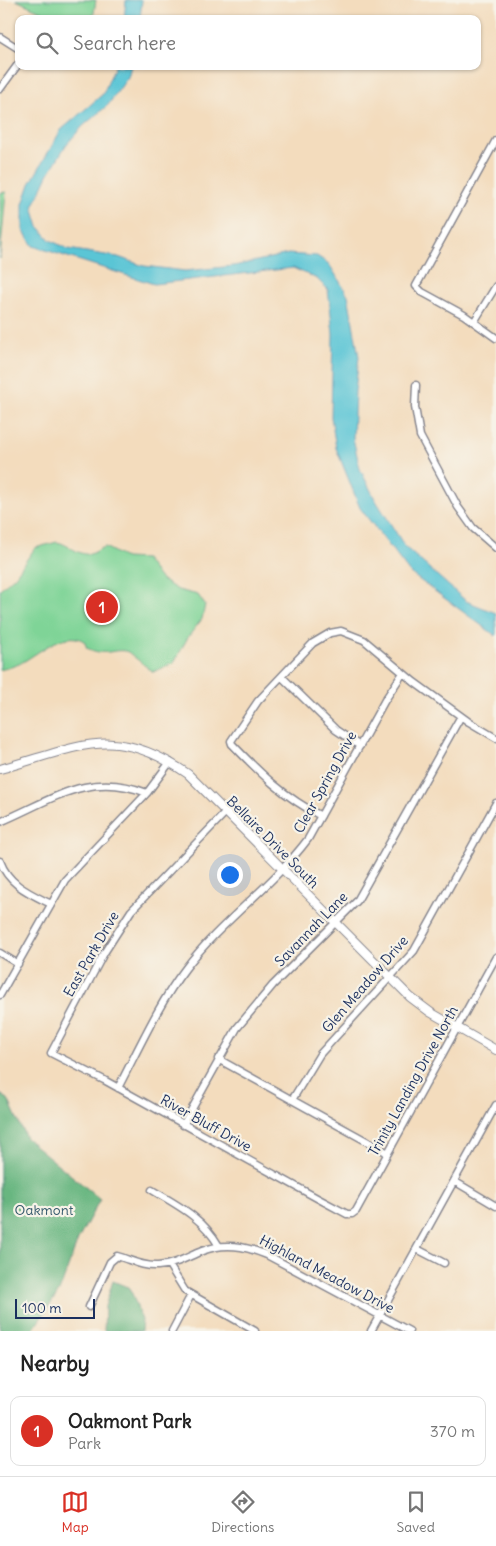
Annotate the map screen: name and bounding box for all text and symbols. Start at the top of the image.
search box [15,15,481,70]
icon: search [33,29,61,57]
text: Search here [73,31,176,55]
pin: 1 [86,588,118,626]
street label: Clear Spring Drive [290,728,360,836]
street label: Bellaire Drive South [223,792,323,892]
your location [217,862,243,888]
street label: Savannah Lane [271,888,351,970]
street label: East Park Drive [59,908,123,1000]
street label: Glen Meadow Drive [318,932,412,1036]
street label: Trinity Landing Drive North [364,1003,462,1159]
street label: River Bluff Drive [157,1091,255,1155]
park label: Oakmont [15,1201,74,1219]
street label: Highland Meadow Drive [256,1231,398,1317]
scale bar [15,1296,95,1319]
text: 100 m [22,1299,62,1317]
text: Nearby [20,1350,90,1377]
text: Oakmont Park [68,1409,192,1433]
text: 1 [34,1421,40,1441]
text: 370 m [430,1421,475,1441]
text: Park [68,1433,101,1453]
tab: Map [61,1488,89,1536]
tab: Directions [211,1488,274,1536]
tab: Saved [397,1488,435,1536]

